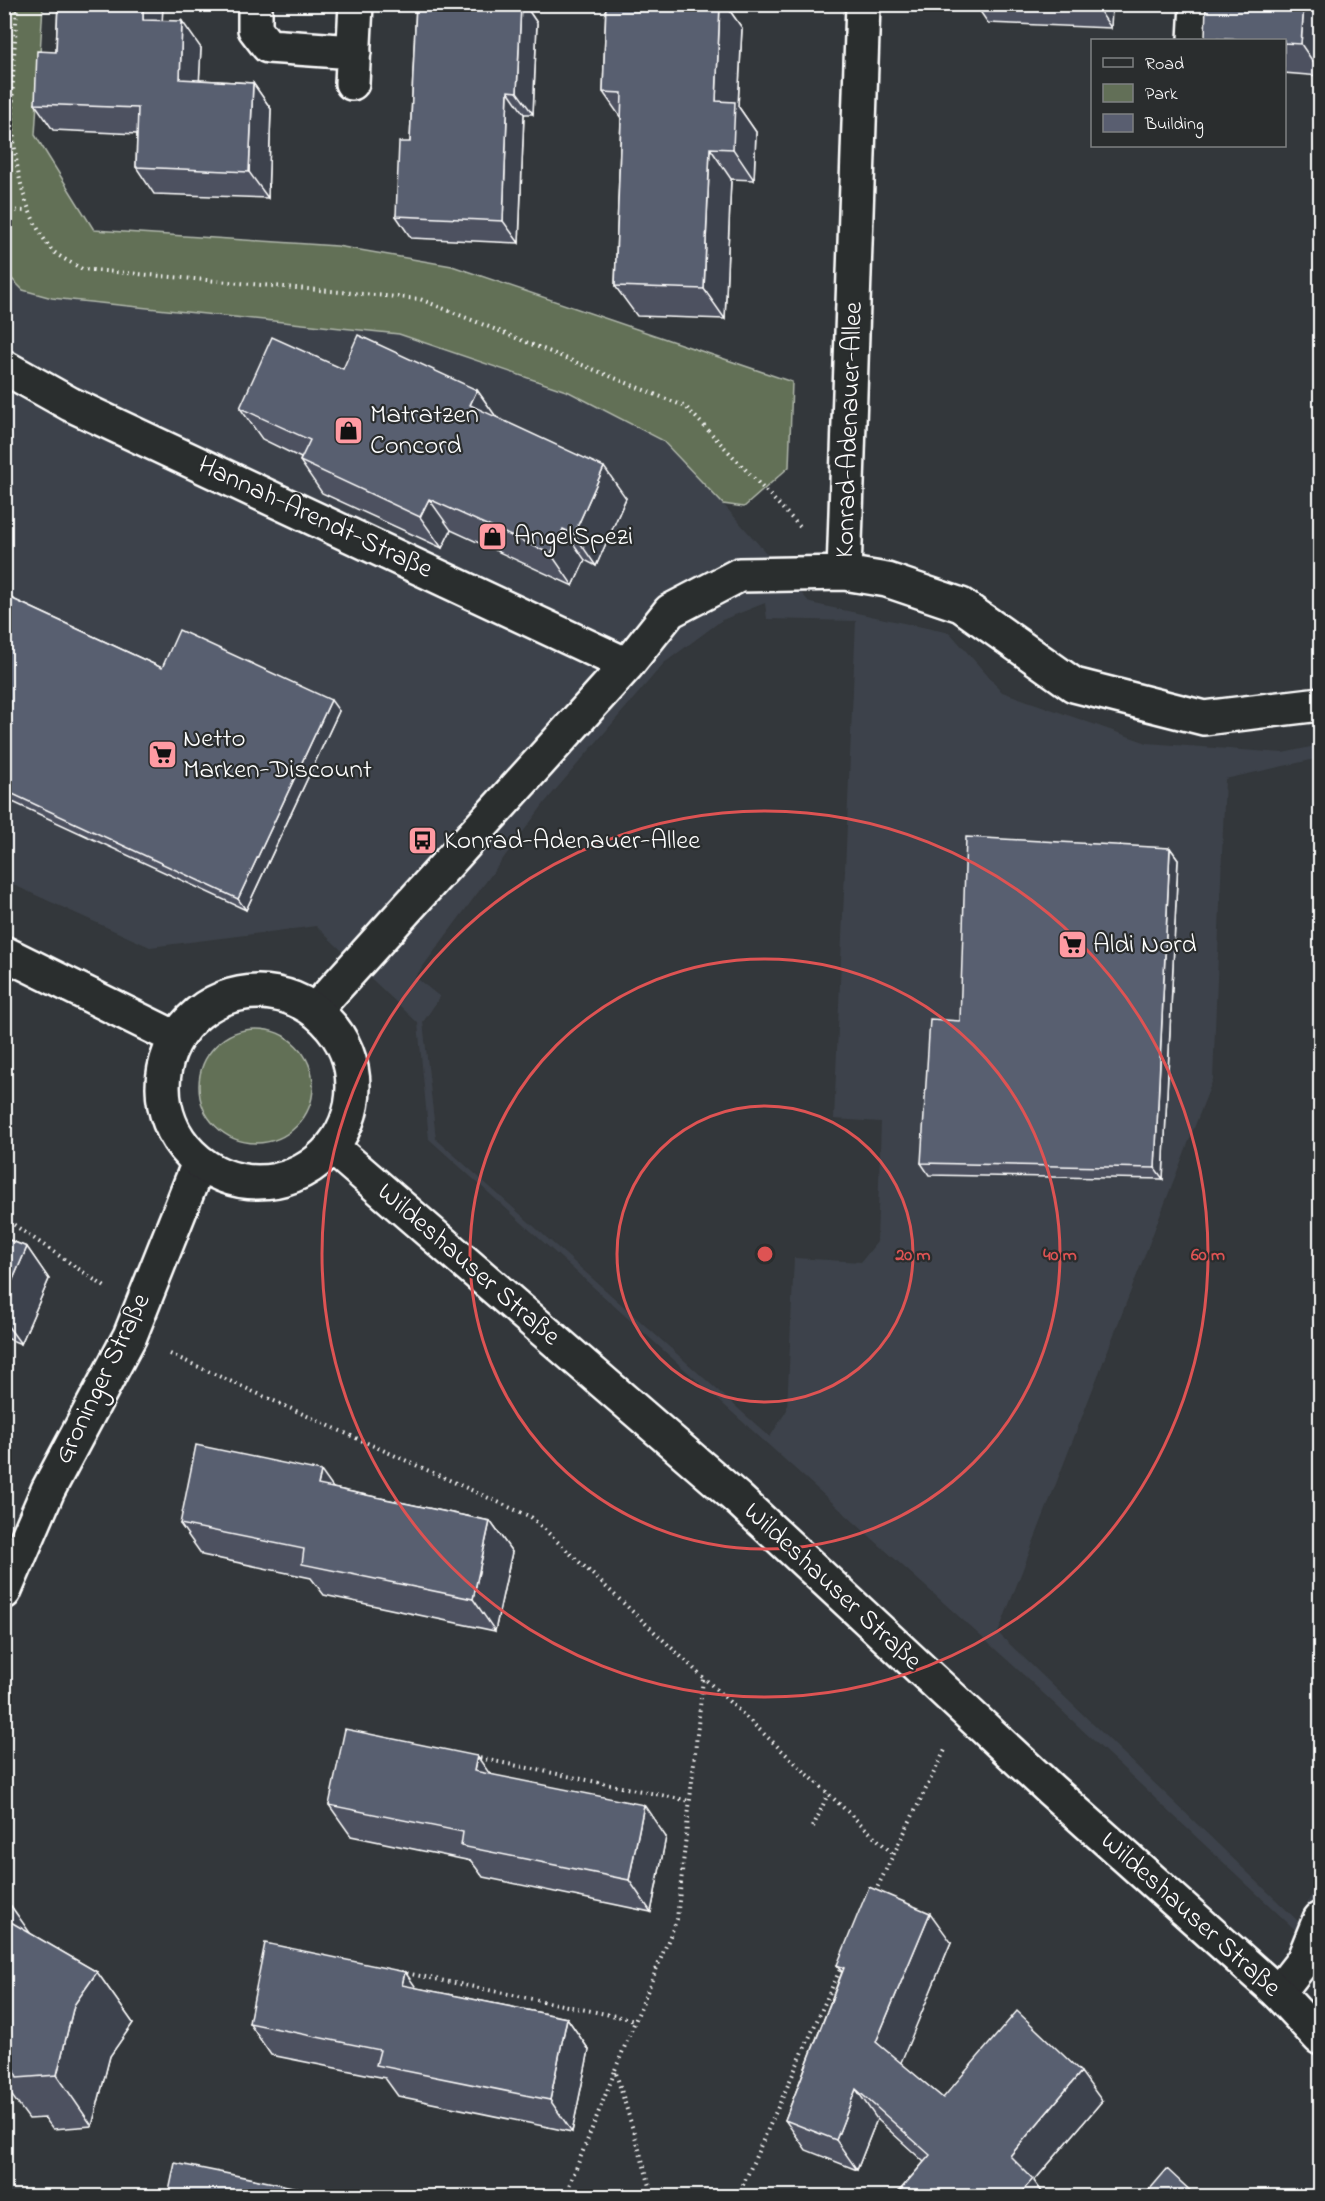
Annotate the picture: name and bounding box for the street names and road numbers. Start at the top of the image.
street label: Konrad-Adenauer-Allee [826,300,874,559]
street label: Hannah-Arendt-Straße [191,446,440,590]
street label: Wildeshauser Straße [368,1174,569,1356]
street label: Groninger Straße [45,1286,162,1471]
street label: Wildeshauser Straße [734,1494,931,1681]
street label: Wildeshauser Straße [1091,1823,1290,2008]

